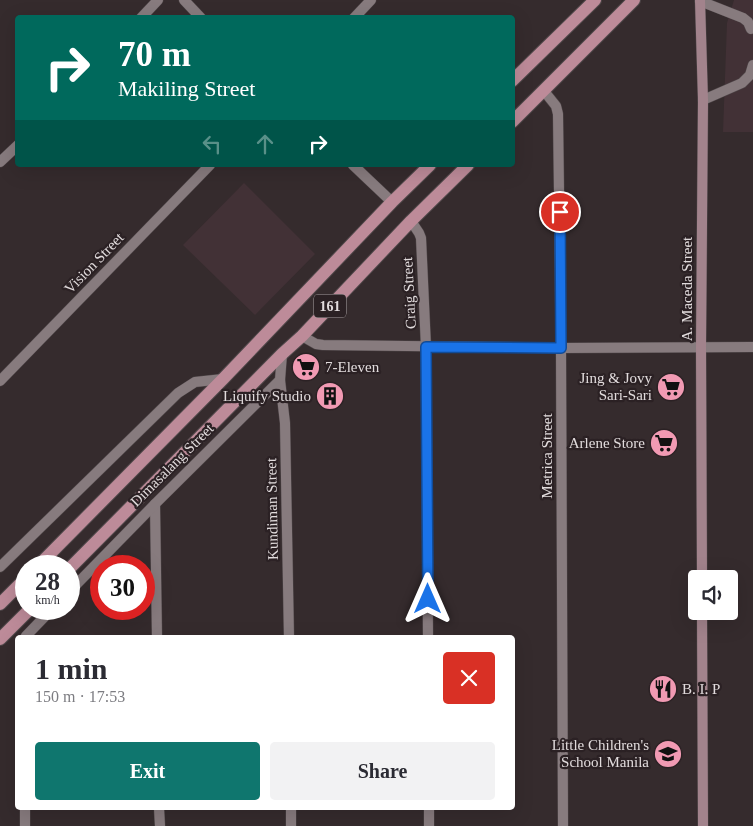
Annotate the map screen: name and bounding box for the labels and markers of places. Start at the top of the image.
pin [539,191,581,233]
supermarket icon: 7-Eleven [291,352,321,382]
place label: 7-Eleven [325,359,380,375]
place label: Jing & Jovy Sari-Sari [579,370,652,403]
supermarket icon: Jing & Jovy Sari-Sari [656,372,686,402]
building icon: Liquify Studio [315,381,345,411]
place label: Liquify Studio [223,388,311,404]
supermarket icon: Arlene Store [649,428,679,458]
place label: Arlene Store [569,435,645,451]
restaurant icon: B. I. P [648,674,678,704]
place label: B. I. P [682,681,720,697]
place label: Little Children's School Manila [552,737,649,770]
school or university icon: Little Children's School Manila [653,739,683,769]

